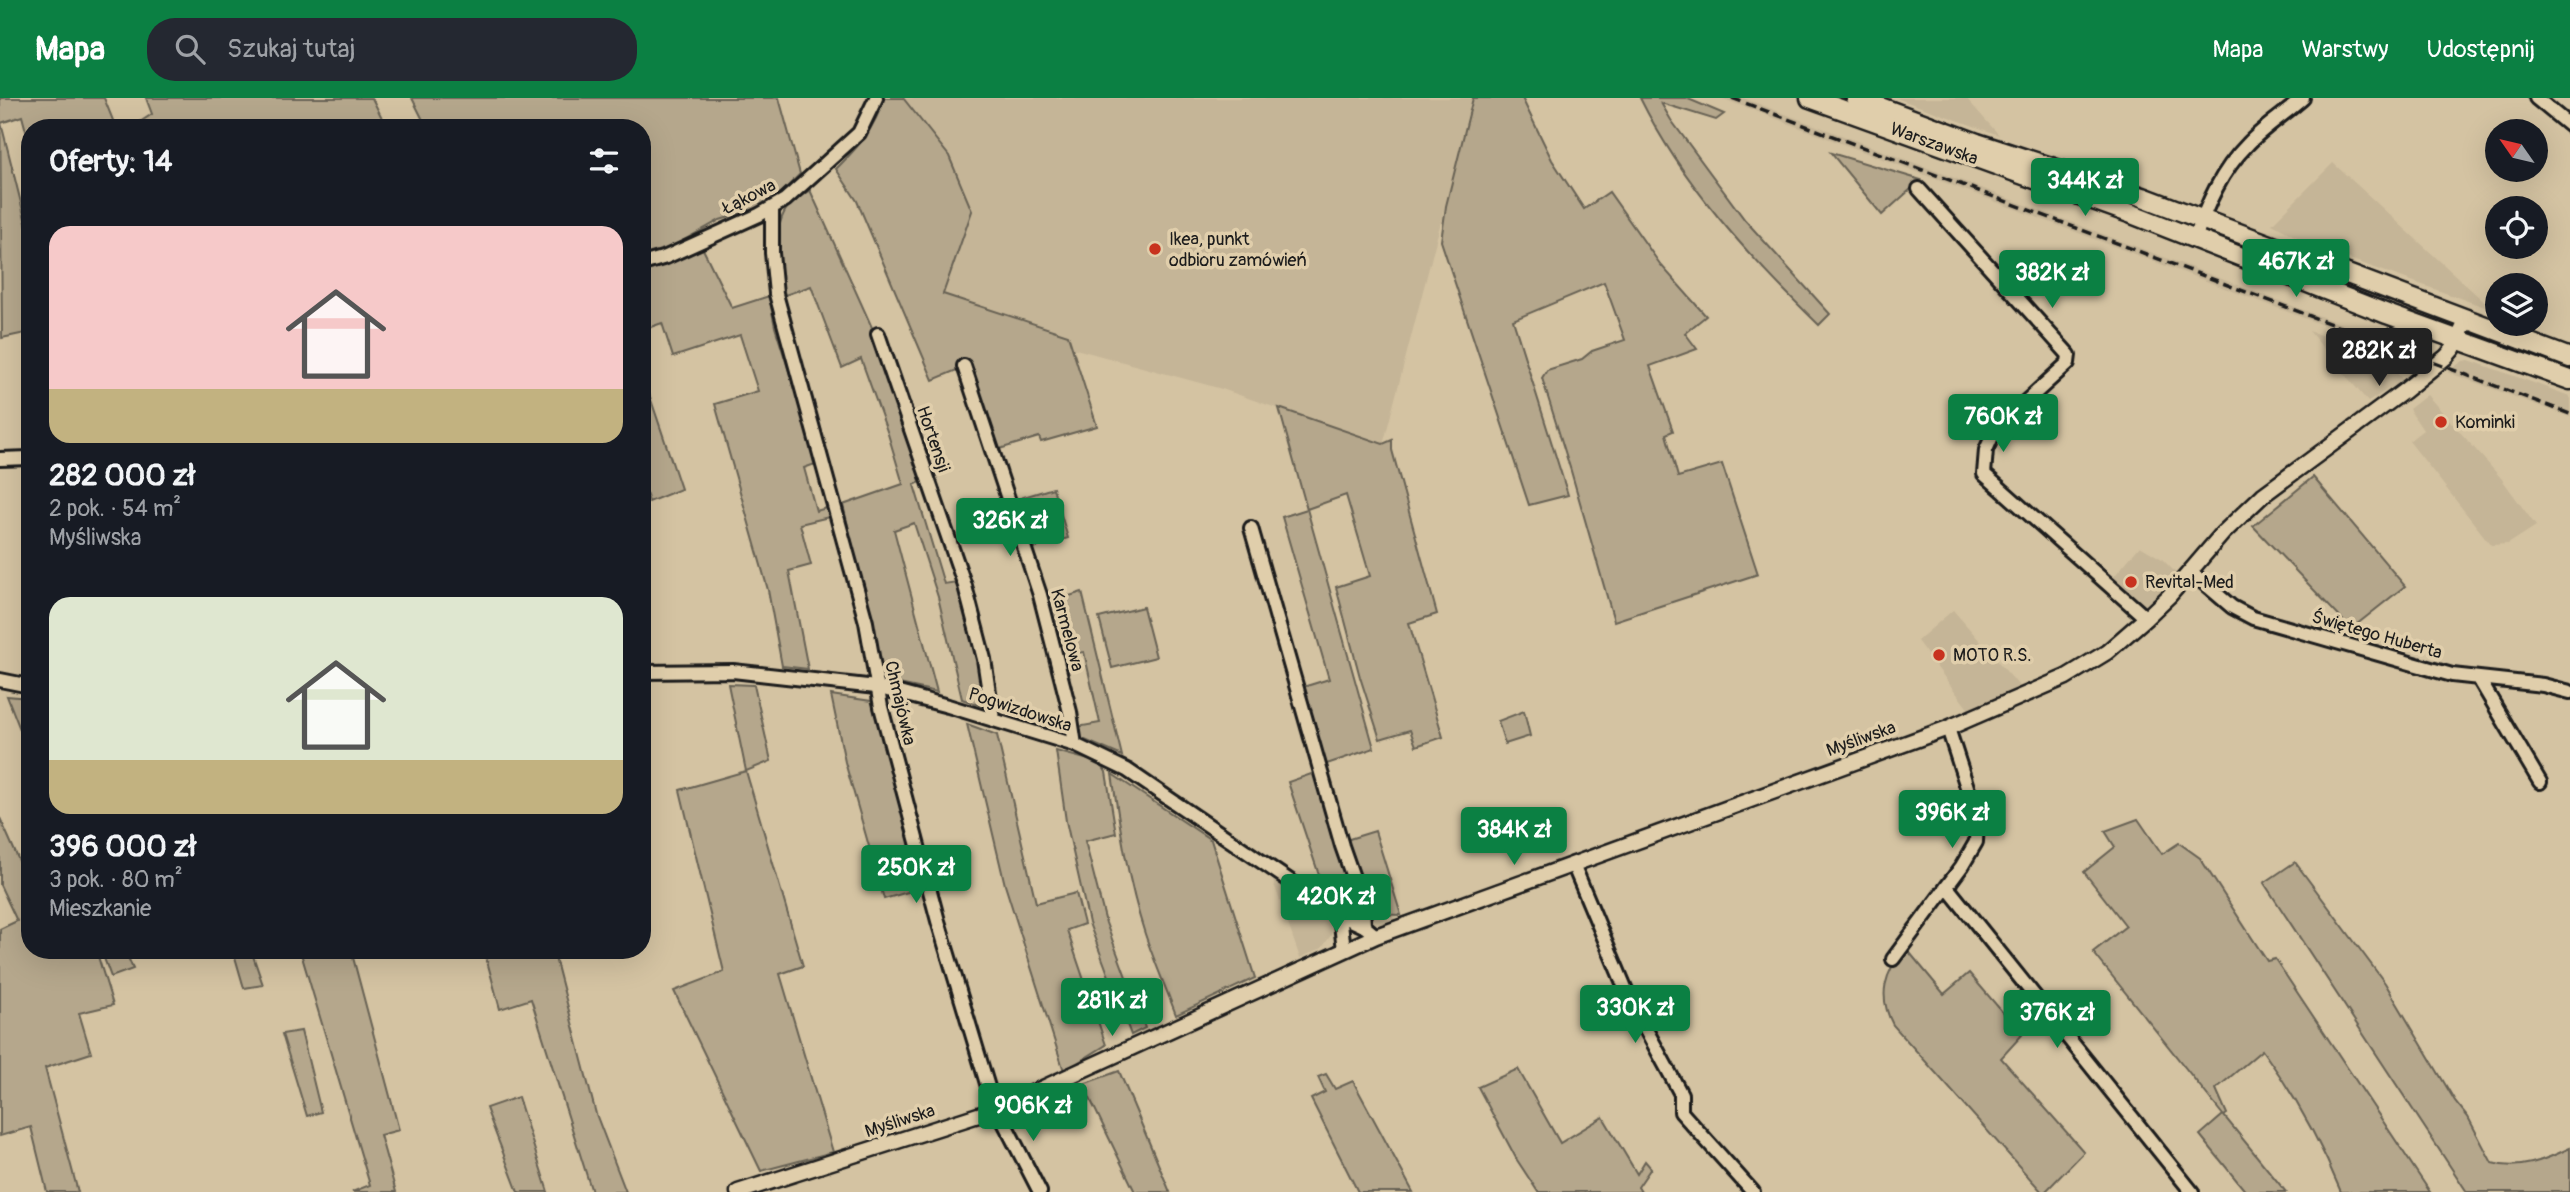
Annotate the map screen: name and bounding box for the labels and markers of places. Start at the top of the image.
pin: 344K zł [2020,158,2150,218]
place label: Ikea, punkt odbioru zamówień [1169,228,1307,272]
pin: 467K zł [2231,240,2361,299]
marker: Ikea, punkt odbioru zamówień [1147,241,1163,257]
pin: 382K zł [1987,250,2117,310]
pin: 282K zł [2314,328,2444,388]
pin: 760K zł [1938,394,2068,454]
place label: Kominki [2455,411,2515,434]
marker: Kominki [2433,414,2449,430]
pin: 326K zł [945,498,1075,558]
place label: Revital-Med [2145,571,2234,594]
marker: Revital-Med [2123,574,2139,590]
place label: MOTO R.S. [1953,644,2032,667]
marker: MOTO R.S. [1931,647,1947,663]
pin: 396K zł [1887,790,2017,850]
pin: 384K zł [1449,808,1579,867]
pin: 250K zł [851,846,981,905]
pin: 420K zł [1271,874,1401,934]
pin: 281K zł [1047,978,1177,1038]
pin: 330K zł [1570,986,1700,1045]
pin: 376K zł [1992,990,2122,1050]
pin: 906K zł [968,1084,1098,1143]

